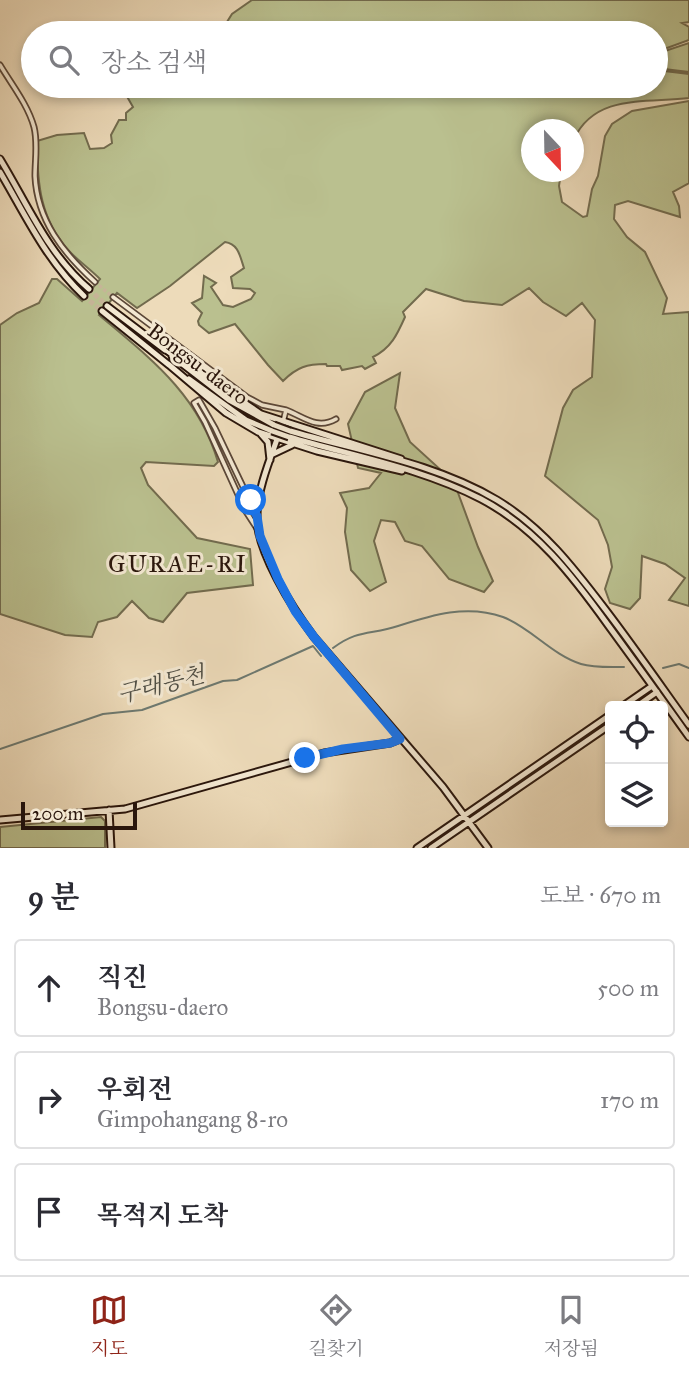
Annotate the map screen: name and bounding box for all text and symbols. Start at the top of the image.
search box [21,21,668,98]
icon: search [45,41,83,79]
text: 장소 검색 [101,46,207,78]
north arrow [521,119,584,182]
street label: Bongsu-daero [142,318,254,411]
route start [235,484,266,515]
district label: GURAE-RI [108,549,248,579]
water label: 구래동천 [114,659,209,708]
map controls [605,701,668,827]
button: locate [605,701,668,764]
route end [289,742,320,773]
button: layers [605,764,668,827]
scale bar [21,799,136,831]
text: 200 m [32,802,84,825]
text: 9 분 [28,879,80,915]
text: 도보 · 670 m [540,881,661,909]
text: 직진 [97,961,147,993]
icon: ahead [30,969,68,1007]
text: 500 m [597,974,659,1002]
text: Bongsu-daero [97,993,228,1021]
text: 우회전 [97,1073,172,1105]
icon: right [30,1081,68,1119]
text: 170 m [600,1086,659,1114]
text: Gimpohangang 8-ro [97,1105,288,1133]
icon: arrive [30,1193,68,1231]
text: 목적지 도착 [97,1199,228,1231]
tab: 지도 [90,1291,128,1360]
tab: 길찾기 [308,1291,363,1360]
tab: 저장됨 [544,1291,599,1360]

